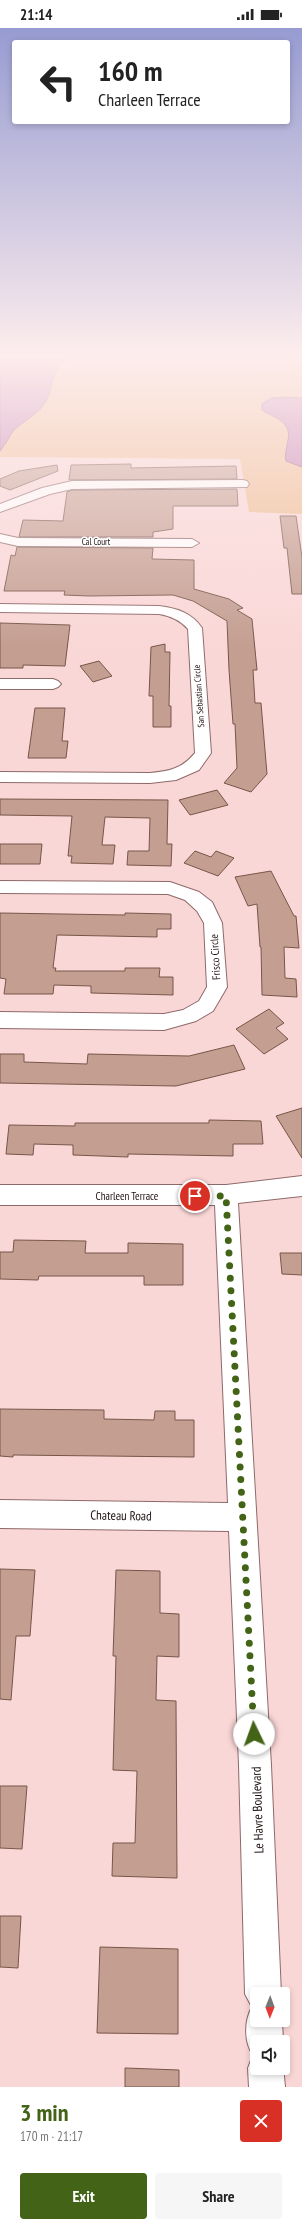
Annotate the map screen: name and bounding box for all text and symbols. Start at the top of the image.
text: 21:14 [20,5,52,24]
text: 160 m [98,52,162,89]
icon: left [32,56,84,108]
text: Charleen Terrace [98,88,201,111]
street label: Cal Court [82,536,111,547]
street label: San Sebastian Circle [191,664,206,728]
street label: Frisco Circle [207,933,223,980]
pin [178,1179,212,1213]
icon: arrive [184,1185,206,1207]
street label: Charleen Terrace [96,1189,159,1203]
street label: Chateau Road [90,1506,152,1525]
position arrow [233,1713,275,1755]
street label: Le Havre Boulevard [247,1766,268,1854]
north arrow [250,1987,290,2027]
map controls [250,1987,290,2075]
button: sound [250,2035,290,2075]
text: 3 min [20,2097,68,2128]
button: close [240,2100,282,2142]
text: 170 m · 21:17 [20,2128,83,2145]
button: Exit [20,2173,147,2219]
button: Share [155,2173,282,2219]

